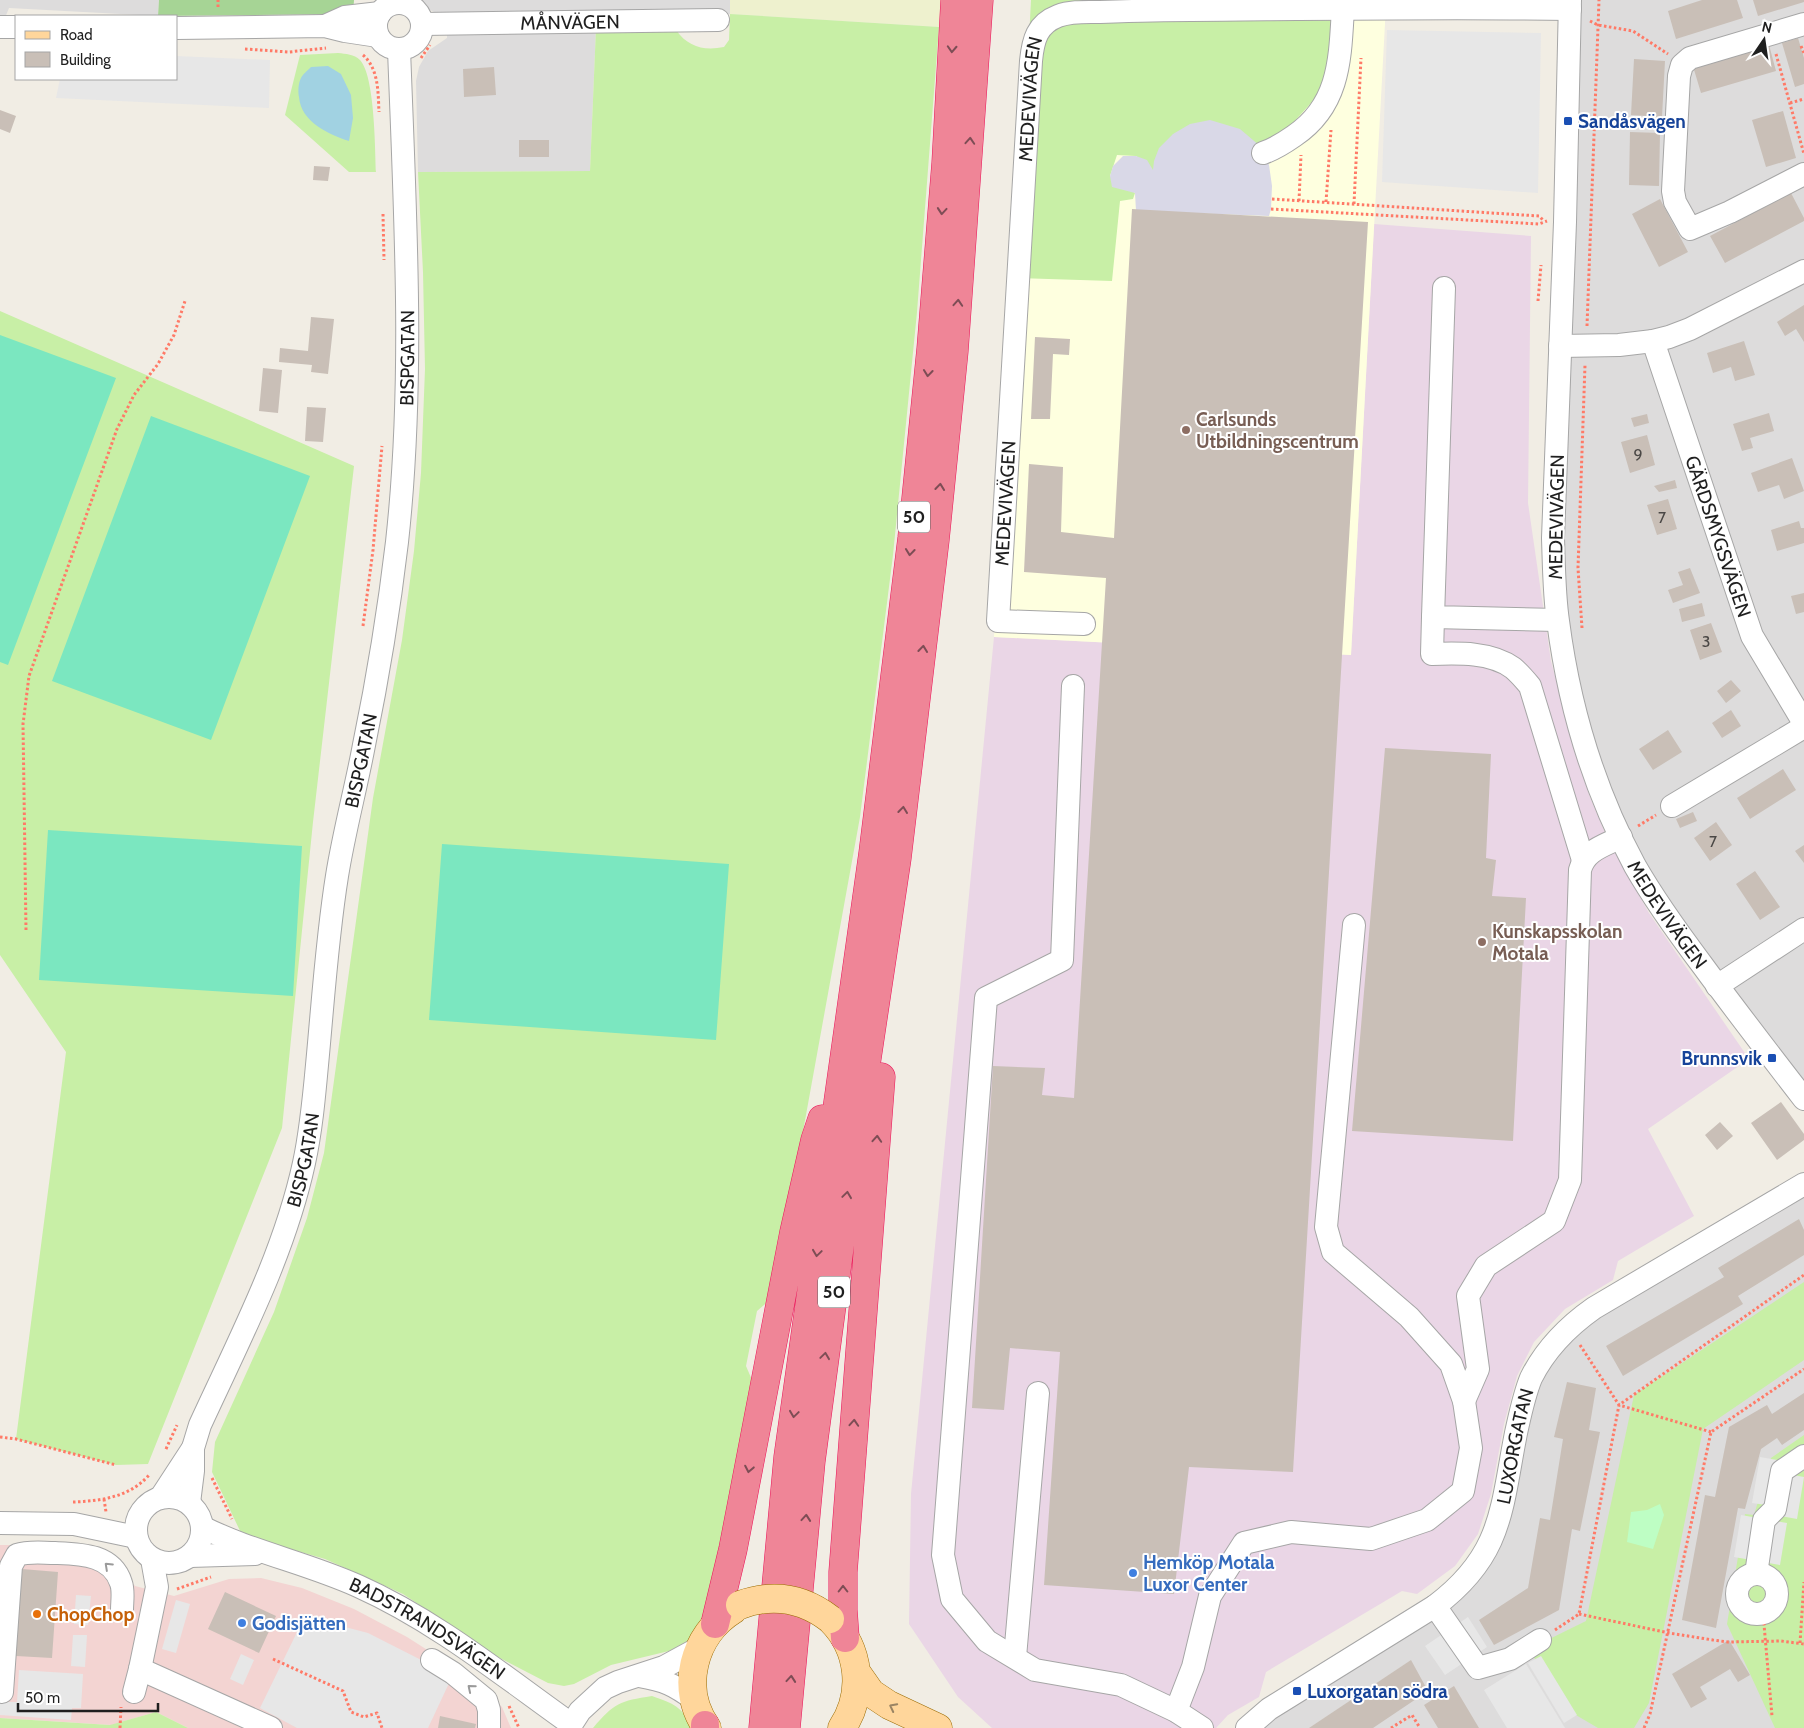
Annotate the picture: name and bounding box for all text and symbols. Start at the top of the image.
street label: MÅNVÄGEN [520,10,620,35]
legend [15,15,178,80]
north arrow [1739,15,1789,65]
text: N [1760,17,1774,37]
text: Road [60,26,93,44]
street label: MEDEVIVÄGEN [1014,34,1047,162]
one-way arrow [946,45,957,53]
text: Building [60,51,111,69]
place label: Sandåsvägen [1578,110,1686,133]
marker: Sandåsvägen [1562,115,1574,127]
one-way arrow [964,136,975,144]
one-way arrow [937,207,948,215]
one-way arrow [952,299,963,307]
street label: BISPGATAN [395,310,419,406]
one-way arrow [923,369,934,377]
place label: Carlsunds Utbildningscentrum [1196,408,1359,453]
marker: Carlsunds Utbildningscentrum [1180,424,1192,436]
street label: MEDEVIVÄGEN [990,440,1021,567]
house number: 9 [1633,445,1643,464]
street label: GÄRDSMYGSVÄGEN [1680,453,1756,620]
street label: MEDEVIVÄGEN [1544,454,1569,580]
one-way arrow [934,483,945,491]
road number: 50 [898,502,930,532]
house number: 7 [1658,508,1666,527]
one-way arrow [905,548,916,556]
house number: 3 [1702,632,1710,651]
one-way arrow [917,644,928,652]
street label: BISPGATAN [340,711,382,810]
one-way arrow [897,806,908,814]
house number: 7 [1709,832,1717,851]
street label: MEDEVIVÄGEN [1622,857,1712,973]
place label: Kunskapsskolan Motala [1492,920,1622,965]
marker: Kunskapsskolan Motala [1476,936,1488,948]
place label: Brunnsvik [1681,1047,1763,1070]
marker: Brunnsvik [1766,1052,1778,1064]
street label: BISPGATAN [282,1111,324,1210]
one-way arrow [871,1135,882,1143]
one-way arrow [841,1191,852,1199]
one-way arrow [812,1250,823,1258]
road number: 50 [818,1276,850,1308]
one-way arrow [819,1352,830,1360]
street label: LUXORGATAN [1492,1386,1539,1506]
one-way arrow [790,1410,800,1419]
one-way arrow [849,1419,860,1427]
one-way arrow [744,1464,754,1473]
one-way arrow [800,1513,811,1521]
place label: Hemköp Motala Luxor Center [1143,1551,1275,1596]
one-way arrow [105,1563,114,1572]
marker: Hemköp Motala Luxor Center [1127,1567,1139,1579]
street label: BADSTRANDSVÄGEN [346,1573,510,1684]
one-way arrow [838,1585,848,1592]
place label: ChopChop [47,1603,134,1626]
marker: ChopChop [31,1608,43,1620]
place label: Godisjätten [252,1612,346,1635]
marker: Godisjätten [236,1617,248,1629]
one-way arrow [785,1675,796,1683]
scale bar [18,1680,158,1712]
place label: Luxorgatan södra [1307,1680,1448,1703]
one-way arrow [468,1684,477,1693]
marker: Luxorgatan södra [1291,1685,1303,1697]
text: 50 m [25,1689,60,1707]
one-way arrow [890,1703,899,1713]

